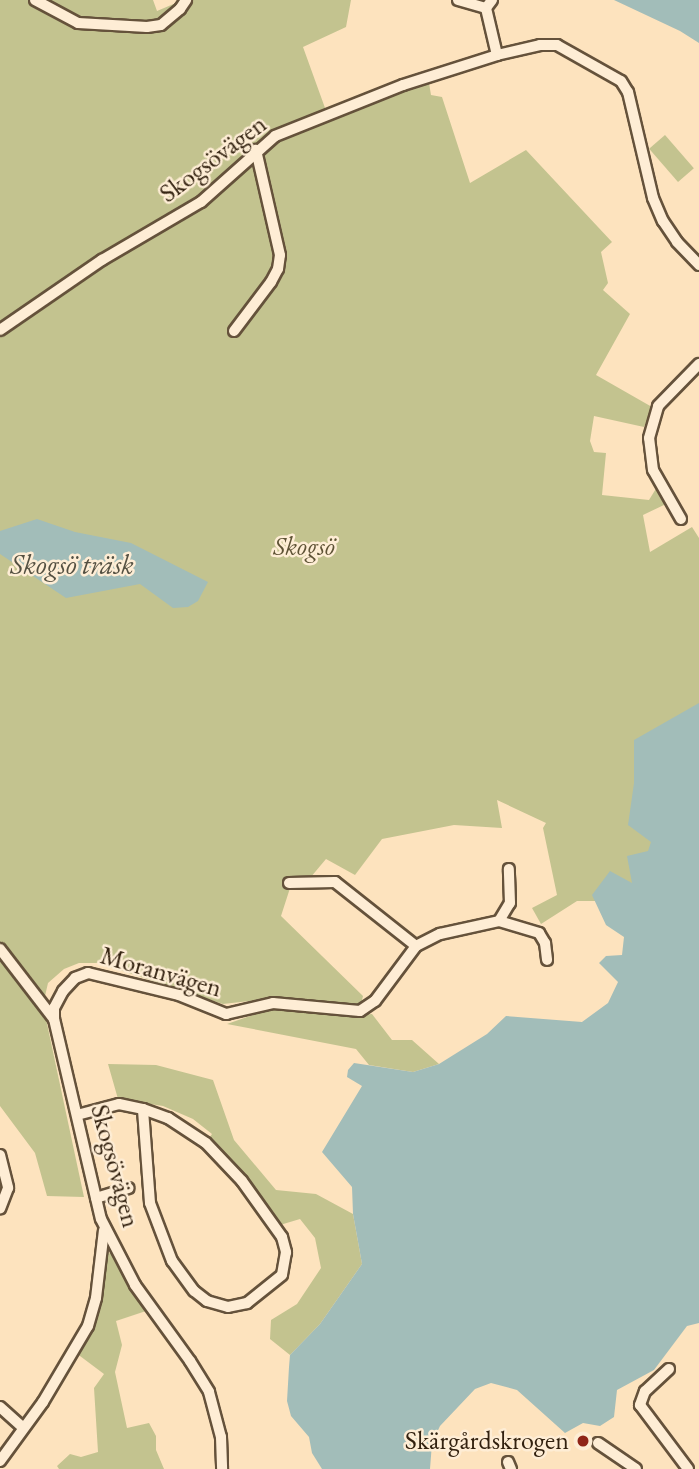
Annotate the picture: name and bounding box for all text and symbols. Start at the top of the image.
street label: Skogsövägen [153,109,273,209]
park label: Skogsö [273,531,335,563]
water label: Skogsö träsk [10,547,134,581]
street label: Moranvägen [97,940,225,1004]
street label: Skogsövägen [84,1101,146,1231]
place label: Skärgårdskrogen [405,1425,569,1457]
marker: Skärgårdskrogen [575,1433,591,1449]

